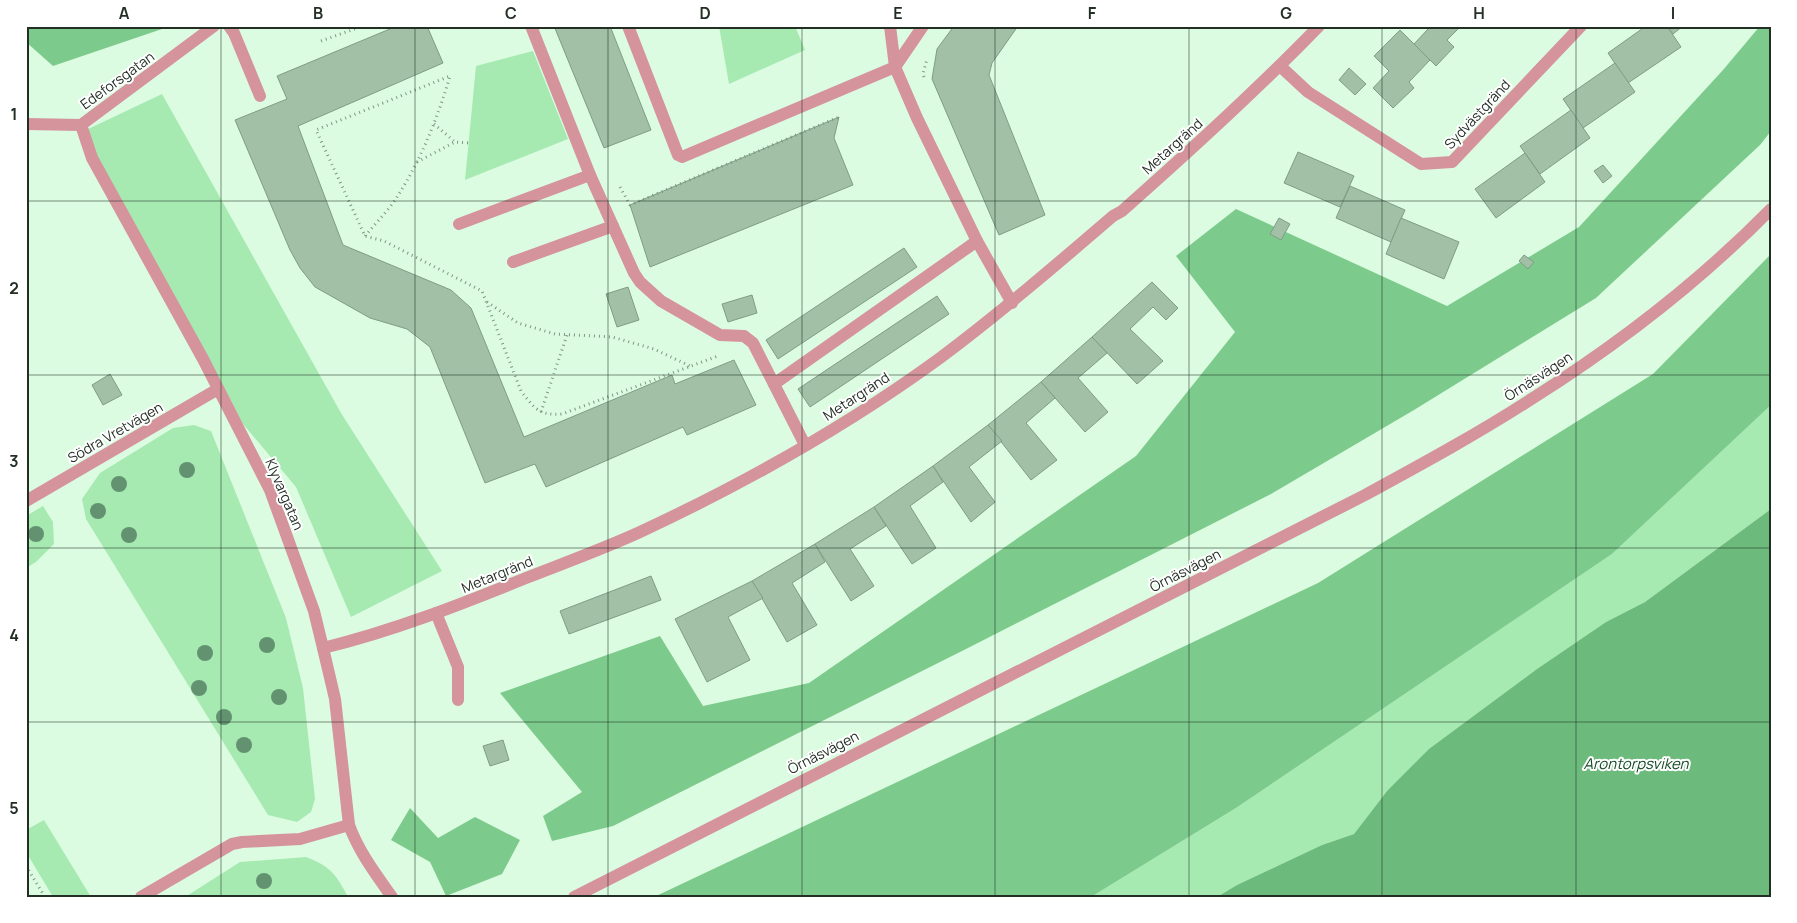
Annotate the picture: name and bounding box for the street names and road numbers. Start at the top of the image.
street label: Edeforsgatan [76,47,158,113]
street label: Sydvästgränd [1440,75,1514,153]
street label: Metargränd [1138,114,1206,178]
street label: Örnäsvägen [1500,347,1576,405]
street label: Metargränd [819,367,893,425]
street label: Södra Vretvägen [64,397,166,467]
street label: Klyvargatan [261,455,309,533]
street label: Örnäsvägen [1146,544,1224,596]
street label: Metargränd [458,551,536,597]
street label: Örnäsvägen [784,726,862,778]

